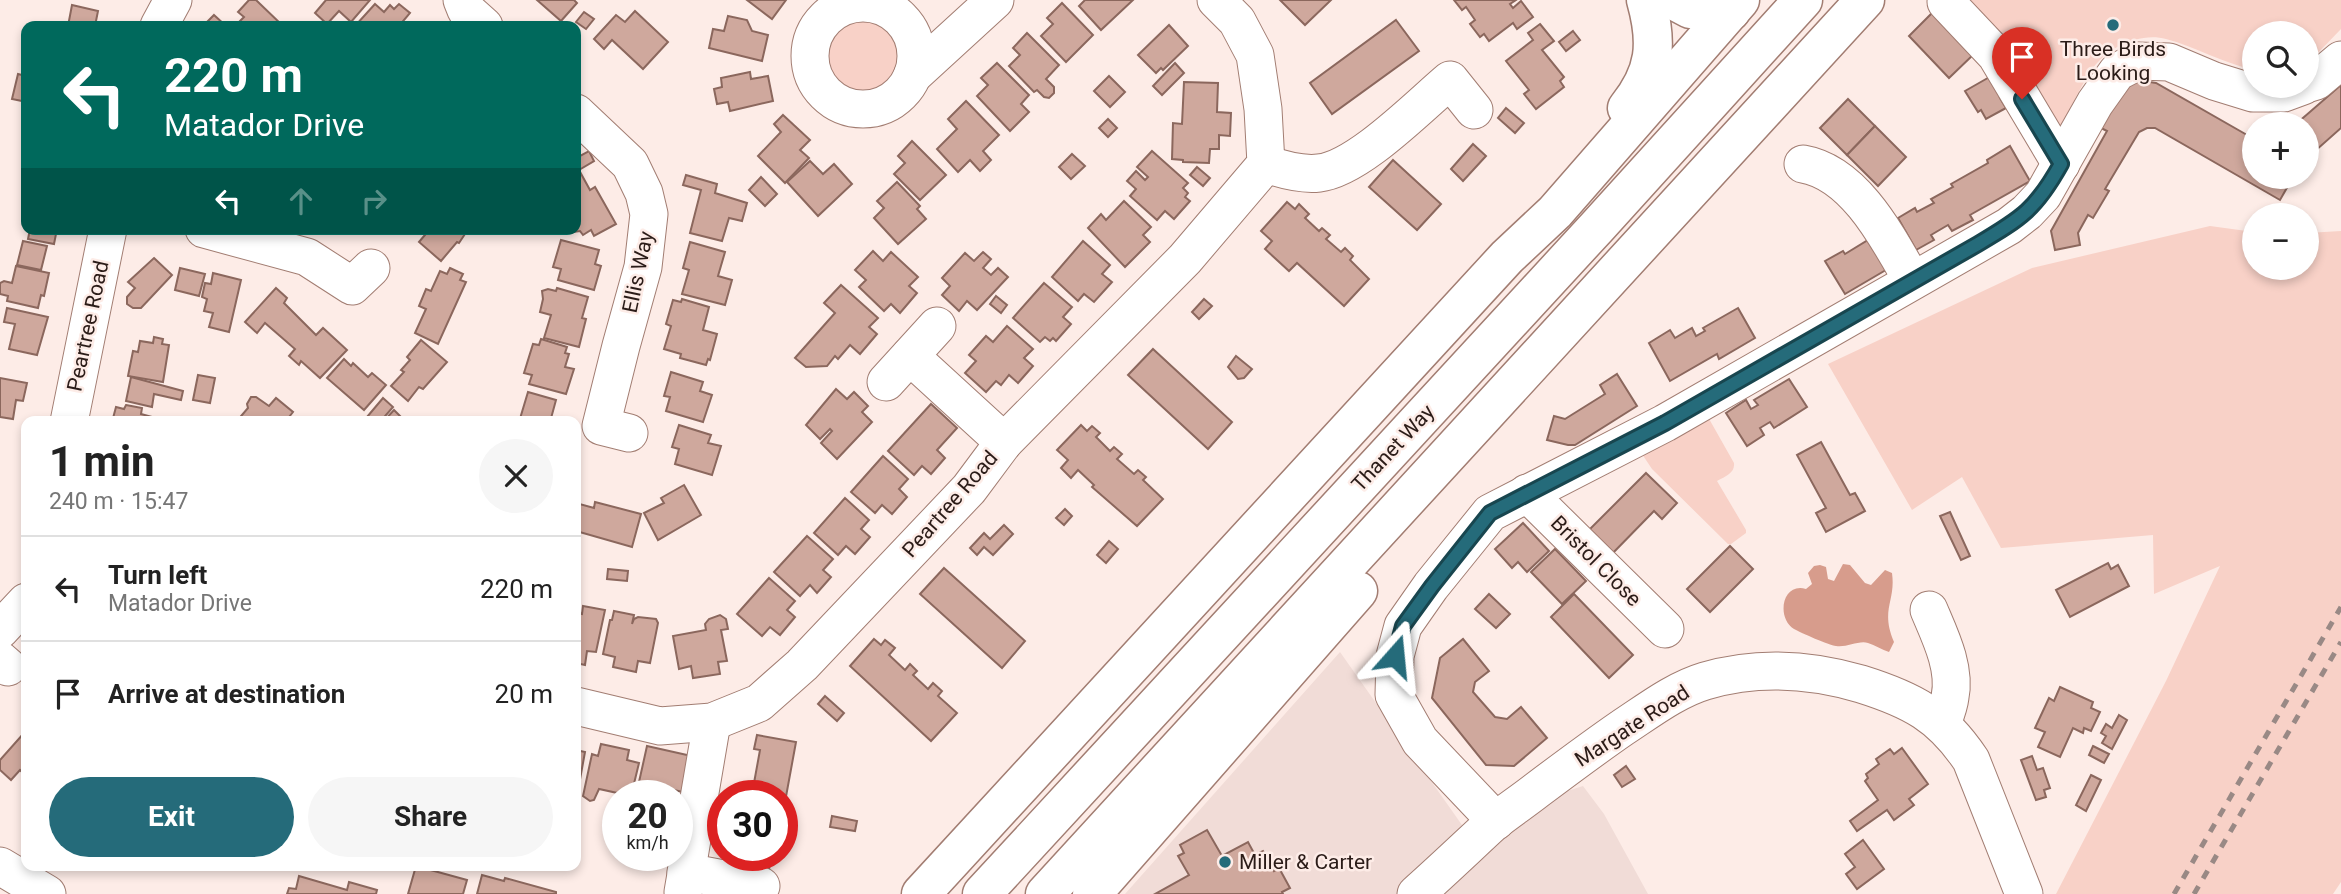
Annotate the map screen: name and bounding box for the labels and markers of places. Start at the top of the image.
marker: Three Birds Looking [2105,17,2121,33]
pin [1992,27,2052,99]
place label: Three Birds Looking [2060,37,2166,85]
place label: Miller & Carter [1239,850,1372,874]
marker: Miller & Carter [1217,854,1233,870]

